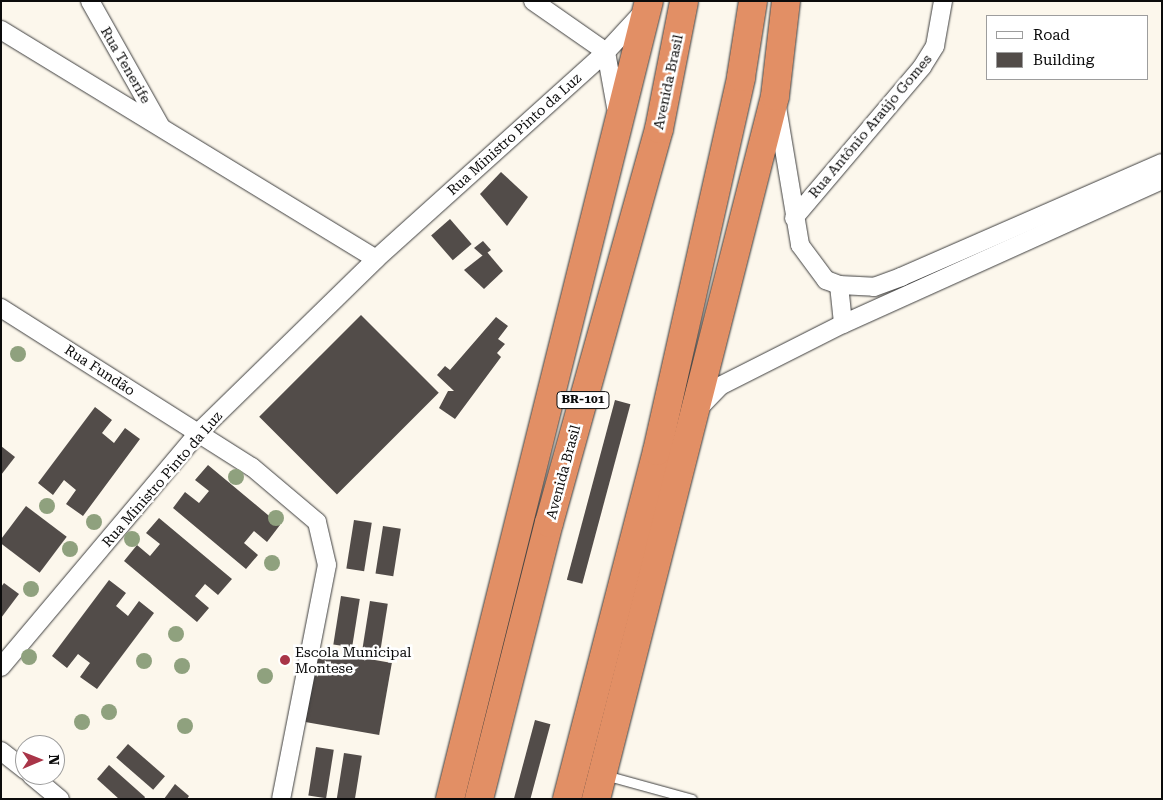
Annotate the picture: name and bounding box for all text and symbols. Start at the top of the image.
legend [986,15,1148,80]
street label: Rua Tenerife [97,24,155,106]
text: Road [1033,26,1070,44]
street label: Avenida Brasil [650,33,686,131]
street label: Rua Antônio Araújo Gomes [805,51,935,201]
text: Building [1033,51,1094,69]
street label: Rua Ministro Pinto da Luz [444,69,584,199]
street label: Rua Fundão [62,341,138,399]
road number: BR-101 [556,390,610,410]
street label: Rua Ministro Pinto da Luz [99,408,225,550]
street label: Avenida Brasil [542,423,584,521]
place label: Escola Municipal Montese [295,644,411,676]
marker: Escola Municipal Montese [279,654,291,666]
north arrow [15,735,65,785]
text: N [46,754,62,765]

